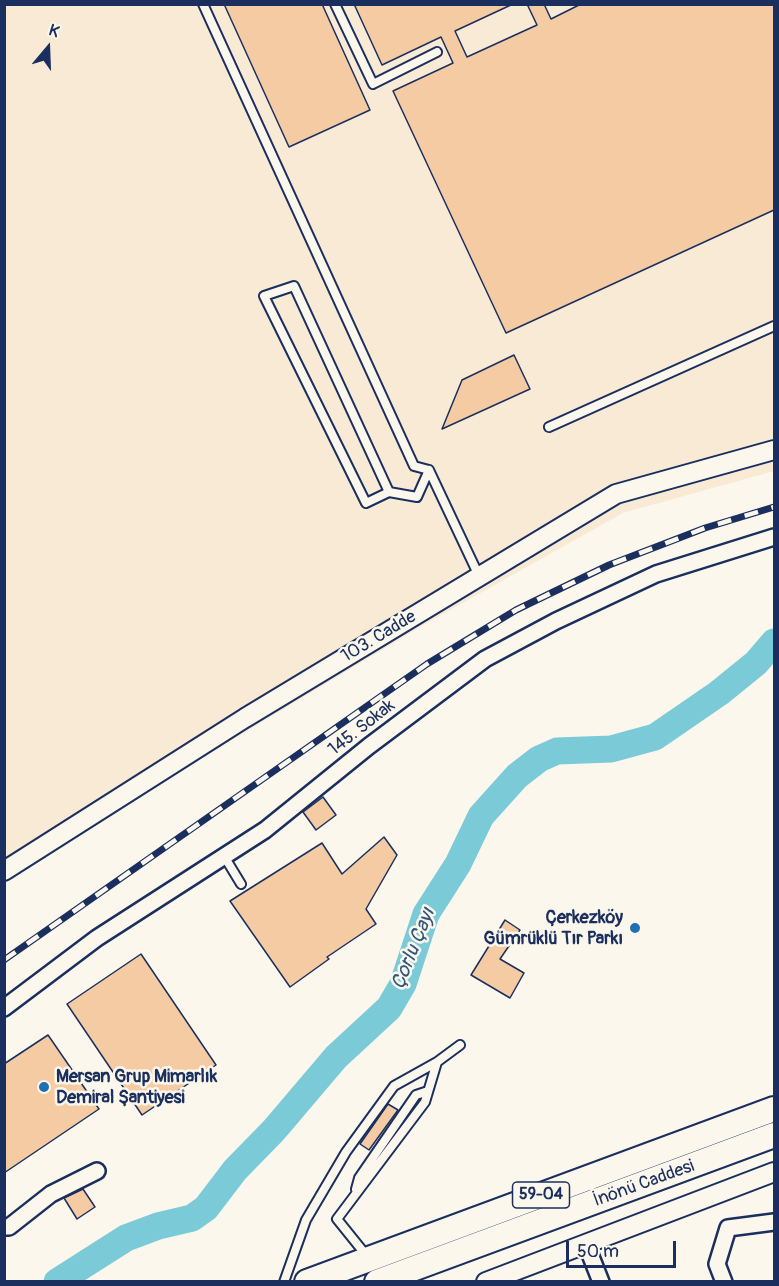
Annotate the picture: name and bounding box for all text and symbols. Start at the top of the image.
north arrow [18,18,78,78]
text: K [46,20,62,42]
street label: 103. Cadde [338,606,420,668]
street label: 145. Sokak [324,695,400,761]
water label: Çorlu Çayı [387,905,441,993]
place label: Çerkezköy Gümrüklü Tır Parkı [483,907,623,950]
marker: Çerkezköy Gümrüklü Tır Parkı [628,921,642,935]
place label: Mersan Grup Mimarlık Demiral Şantiyesi [56,1066,217,1108]
marker: Mersan Grup Mimarlık Demiral Şantiyesi [37,1080,51,1094]
street label: İnönü Caddesi [591,1156,697,1212]
road number: 59-04 [512,1182,570,1208]
scale bar [569,1229,678,1267]
text: 50 m [577,1240,619,1263]

